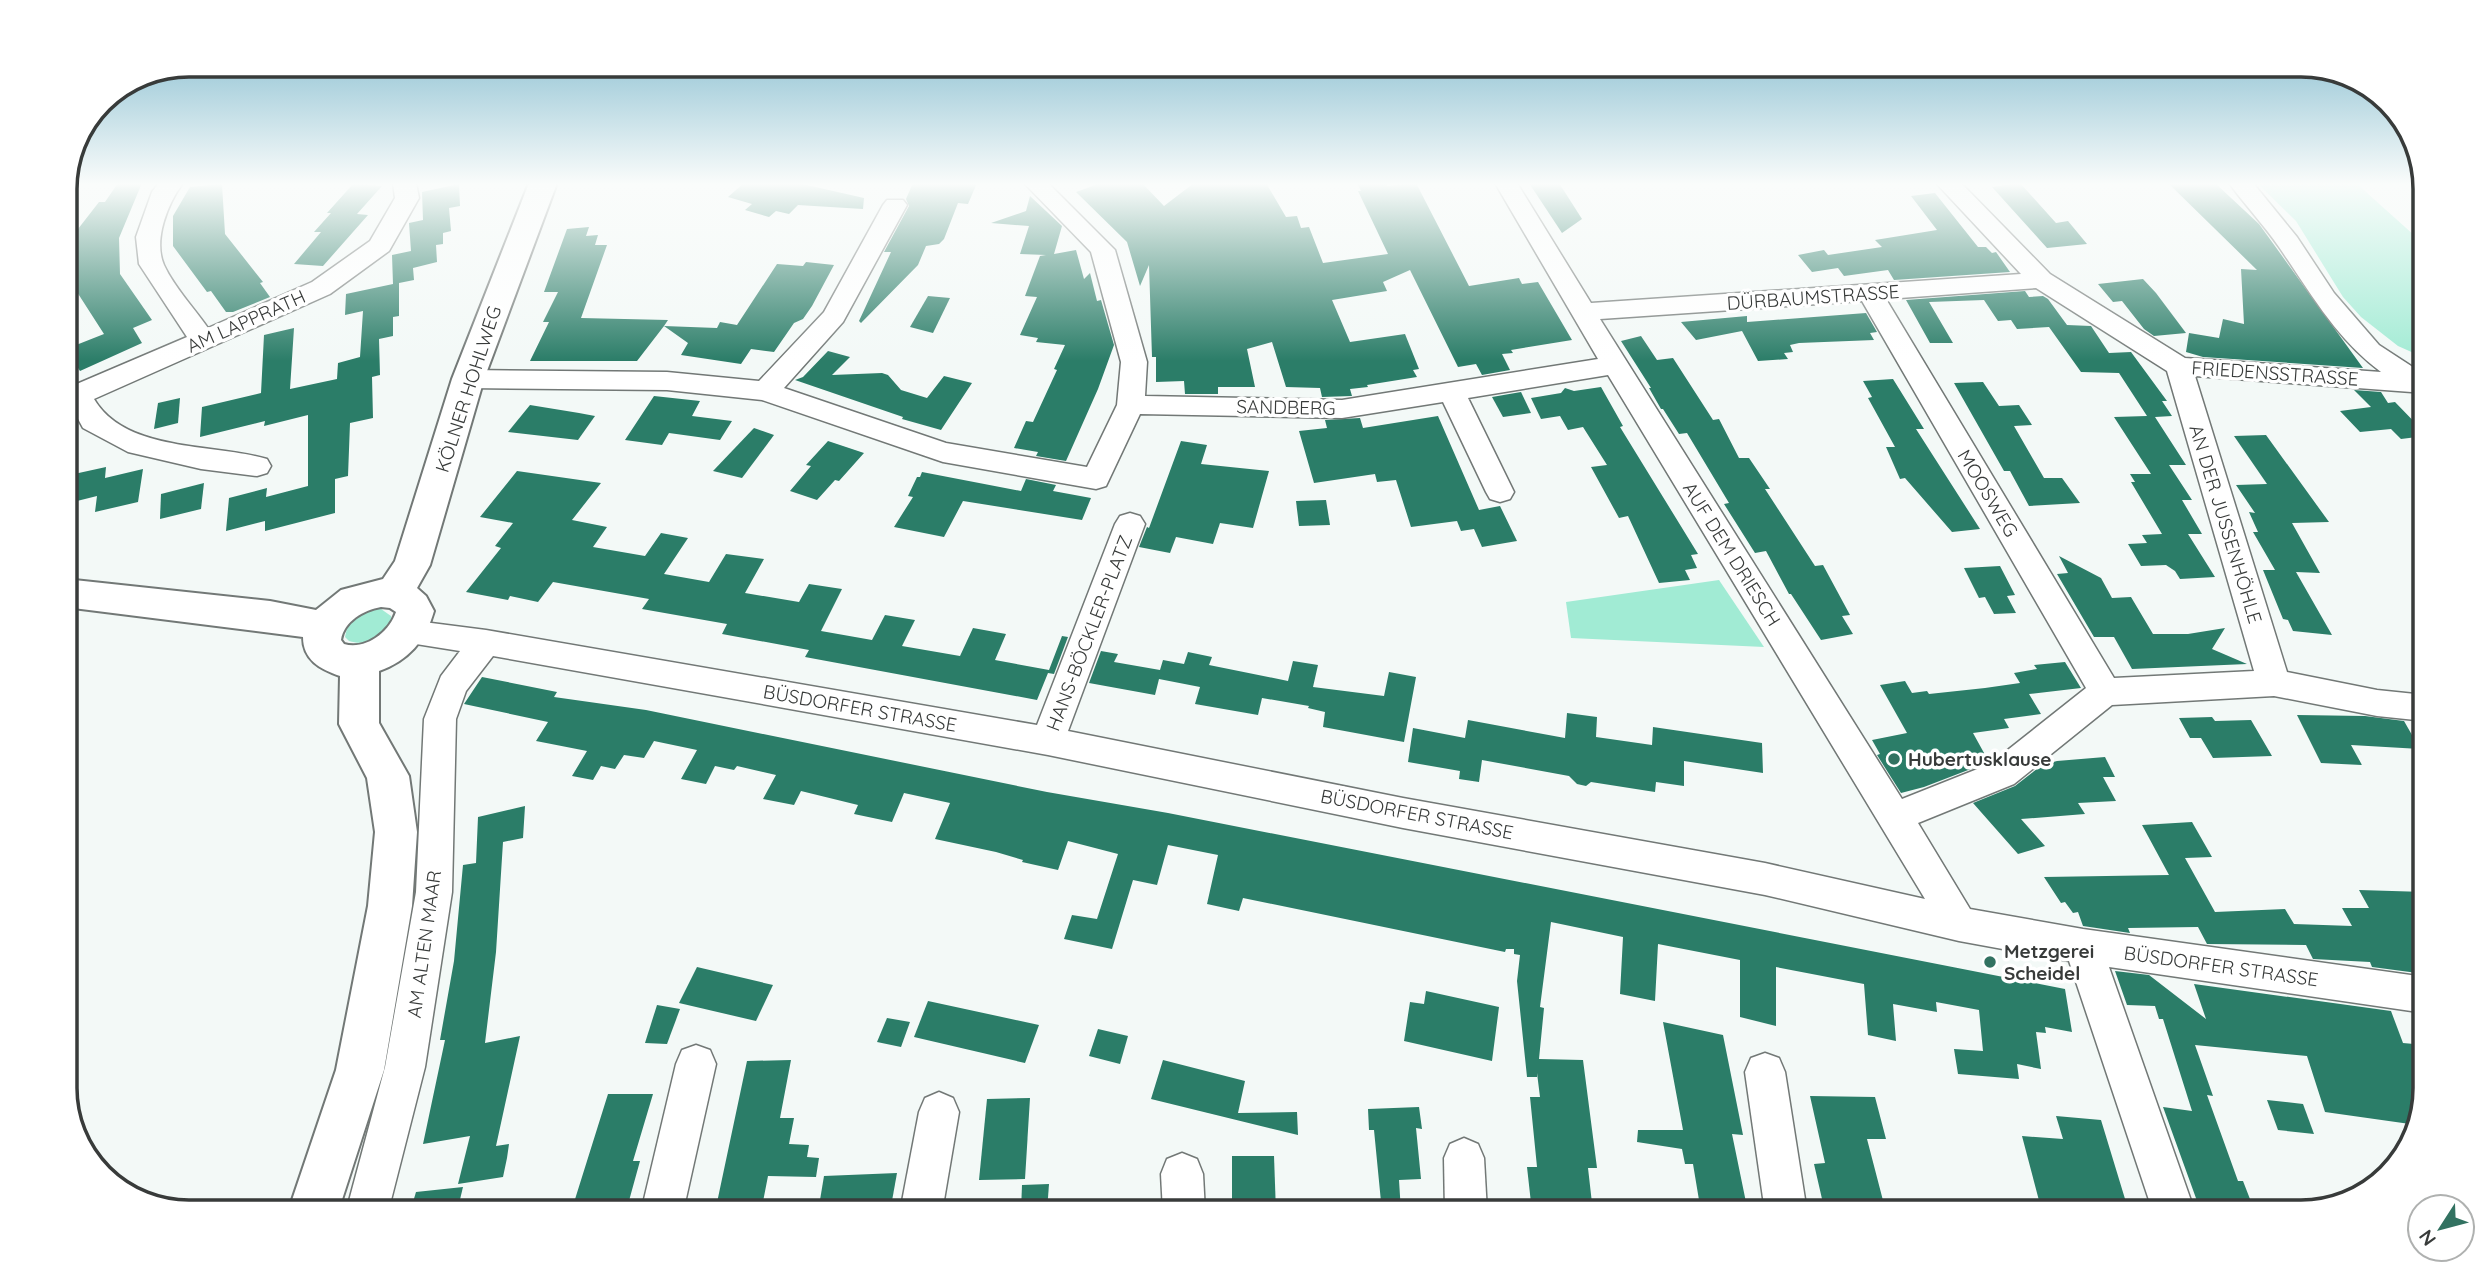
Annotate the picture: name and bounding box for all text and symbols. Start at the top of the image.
street label: DÜRBAUMSTRASSE [1726,279,1900,315]
street label: AM LAPPRATH [183,284,309,358]
street label: KÖLNER HOHLWEG [430,303,506,475]
street label: FRIEDENSSTRASSE [2191,355,2359,391]
street label: SANDBERG [1236,394,1336,420]
street label: AN DER JUSSENHÖHLE [2184,422,2268,626]
street label: MOOSWEG [1953,445,2023,541]
street label: AUF DEM DRIESCH [1678,477,1786,631]
street label: HANS-BÖCKLER-PLATZ [1041,532,1137,734]
street label: BÜSDORFER STRASSE [761,679,959,737]
place label: Hubertusklause [1908,747,2051,771]
marker: Hubertusklause [1886,751,1902,767]
street label: BÜSDORFER STRASSE [1318,784,1516,844]
street label: AM ALTEN MAAR [402,869,446,1019]
place label: Metzgerei Scheidel [2004,939,2094,985]
street label: BÜSDORFER STRASSE [2122,940,2320,992]
marker: Metzgerei Scheidel [1982,954,1998,970]
north arrow [2406,1193,2476,1263]
text: N [2413,1225,2441,1251]

